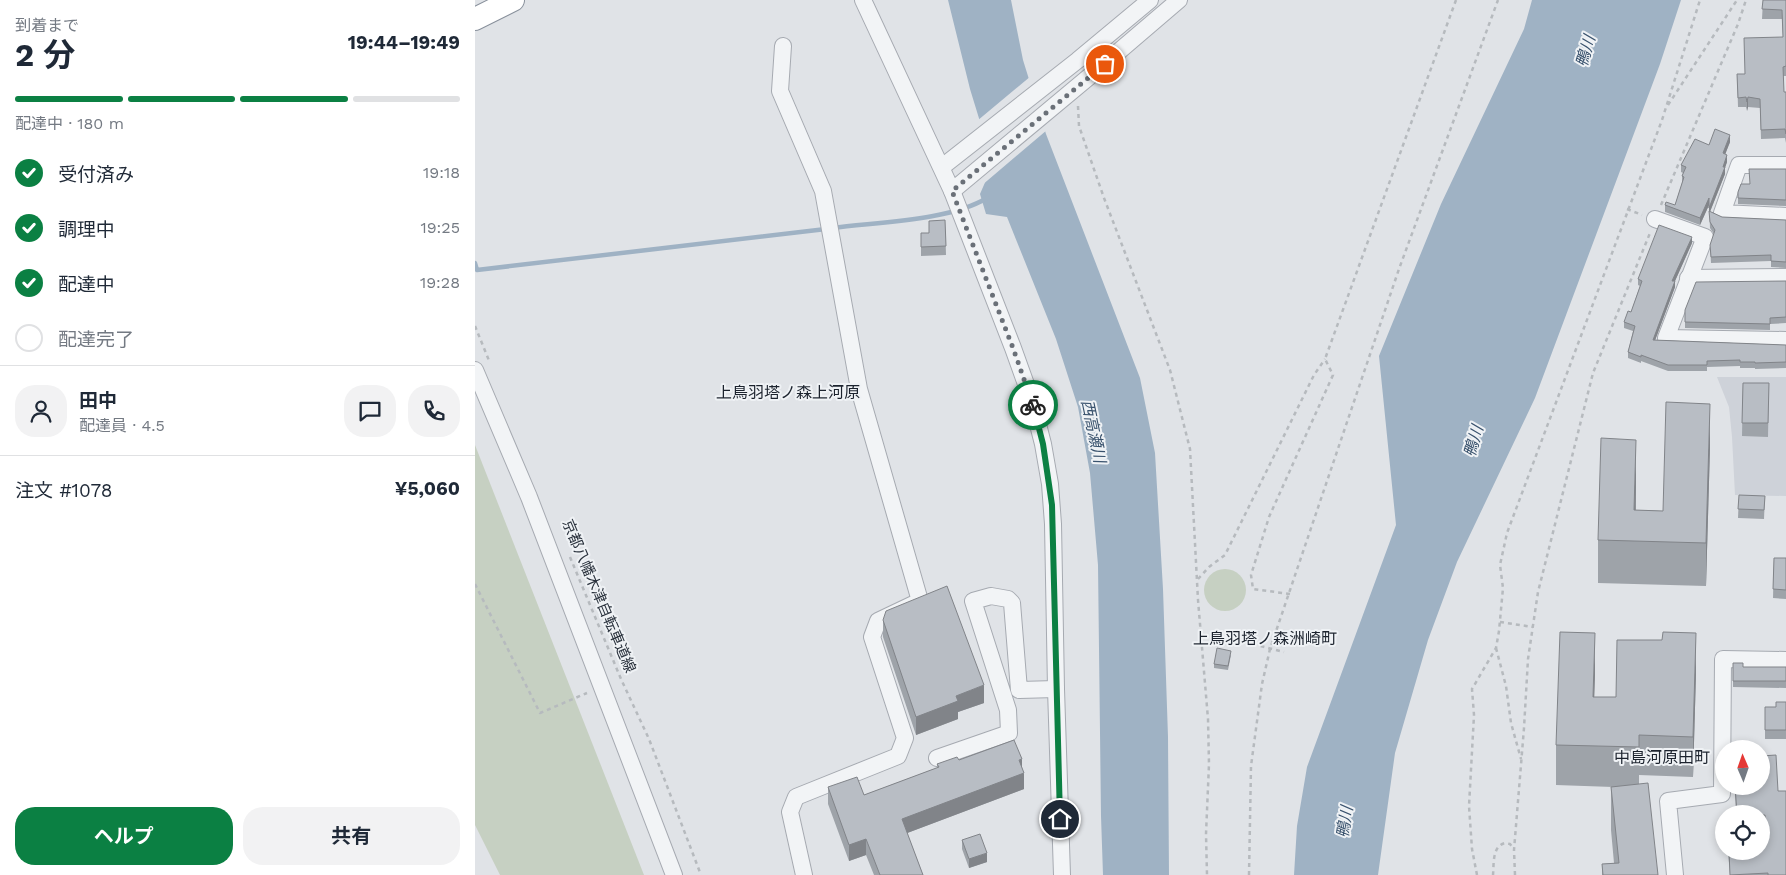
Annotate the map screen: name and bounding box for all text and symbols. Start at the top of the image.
text: 到着まで [15,16,79,35]
text: 19:44–19:49 [348,31,460,54]
water label: 鴨川 [1572,31,1600,69]
text: 2 分 [15,36,75,74]
pin [1084,43,1126,85]
icon: bag [1091,50,1119,78]
text: 配達中 · 180 m [15,114,124,133]
icon: check [15,159,43,187]
text: 受付済み [58,163,134,186]
text: 19:18 [423,163,460,182]
icon: check [15,214,43,242]
text: 調理中 [58,218,115,241]
text: 19:25 [421,218,460,237]
icon: check [15,269,43,297]
text: 配達中 [58,273,115,296]
text: 19:28 [420,273,460,292]
text: 配達完了 [58,328,134,351]
courier [1008,380,1058,430]
district label: 上鳥羽塔ノ森上河原 [716,383,860,402]
button: person [15,385,67,437]
button: chat [344,385,396,437]
button: phone [408,385,460,437]
text: 田中 [79,389,117,412]
icon: bike [1019,391,1047,419]
water label: 西高瀬川 [1078,398,1110,466]
text: 配達員 · 4.5 [79,416,165,435]
water label: 鴨川 [1460,421,1488,459]
text: ¥5,060 [395,477,460,500]
text: 注文 #1078 [15,479,112,502]
street label: 京都八幡木津自転車道線 [558,517,640,675]
district label: 上鳥羽塔ノ森洲崎町 [1193,629,1337,648]
north arrow [1715,740,1770,795]
map controls [1715,740,1770,860]
district label: 中島河原田町 [1614,748,1710,767]
pin [1039,798,1081,840]
water label: 鴨川 [1333,803,1357,839]
icon: home [1046,805,1074,833]
button: locate [1715,805,1770,860]
button: ヘルプ [15,807,233,865]
button: 共有 [243,807,460,865]

